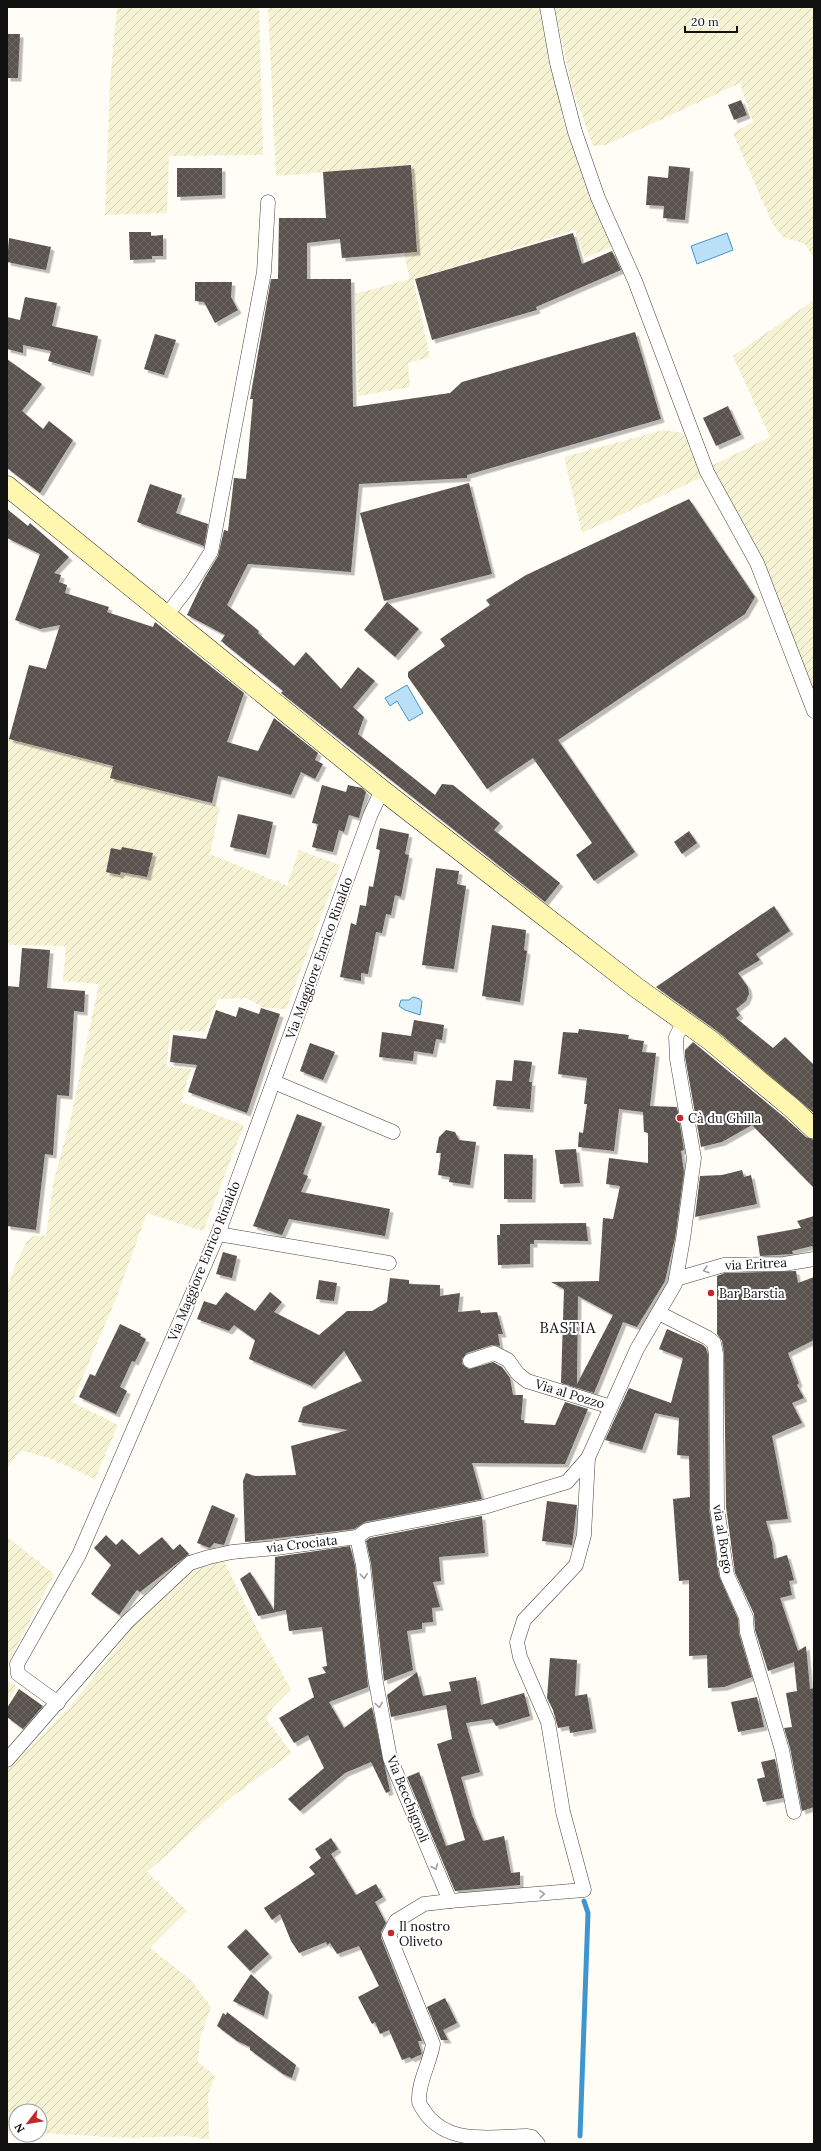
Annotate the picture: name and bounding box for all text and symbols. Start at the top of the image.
scale bar [685,8,737,34]
text: 20 m [691,14,719,29]
street label: Via Maggiore Enrico Rinaldo [281,874,356,1042]
place label: Cà du Ghilla [688,1110,762,1127]
marker: Cà du Ghilla [675,1113,685,1123]
street label: Via Maggiore Enrico Rinaldo [164,1178,244,1344]
street label: via Eritrea [724,1254,788,1274]
one-way arrow [703,1265,710,1274]
place label: Bar Barstia [719,1285,785,1302]
marker: Bar Barstia [706,1288,716,1298]
district label: BASTIA [540,1318,596,1337]
street label: Via al Pozzo [532,1375,607,1413]
street label: via al Borgo [709,1503,737,1575]
street label: via Crociata [265,1531,339,1557]
one-way arrow [359,1573,368,1579]
one-way arrow [374,1702,383,1708]
street label: Via Becchignoli [382,1752,433,1845]
one-way arrow [431,1863,439,1870]
one-way arrow [539,1889,546,1898]
place label: Il nostro Oliveto [399,1918,450,1950]
marker: Il nostro Oliveto [386,1928,396,1938]
north arrow [8,2103,48,2143]
text: N [11,2120,28,2135]

